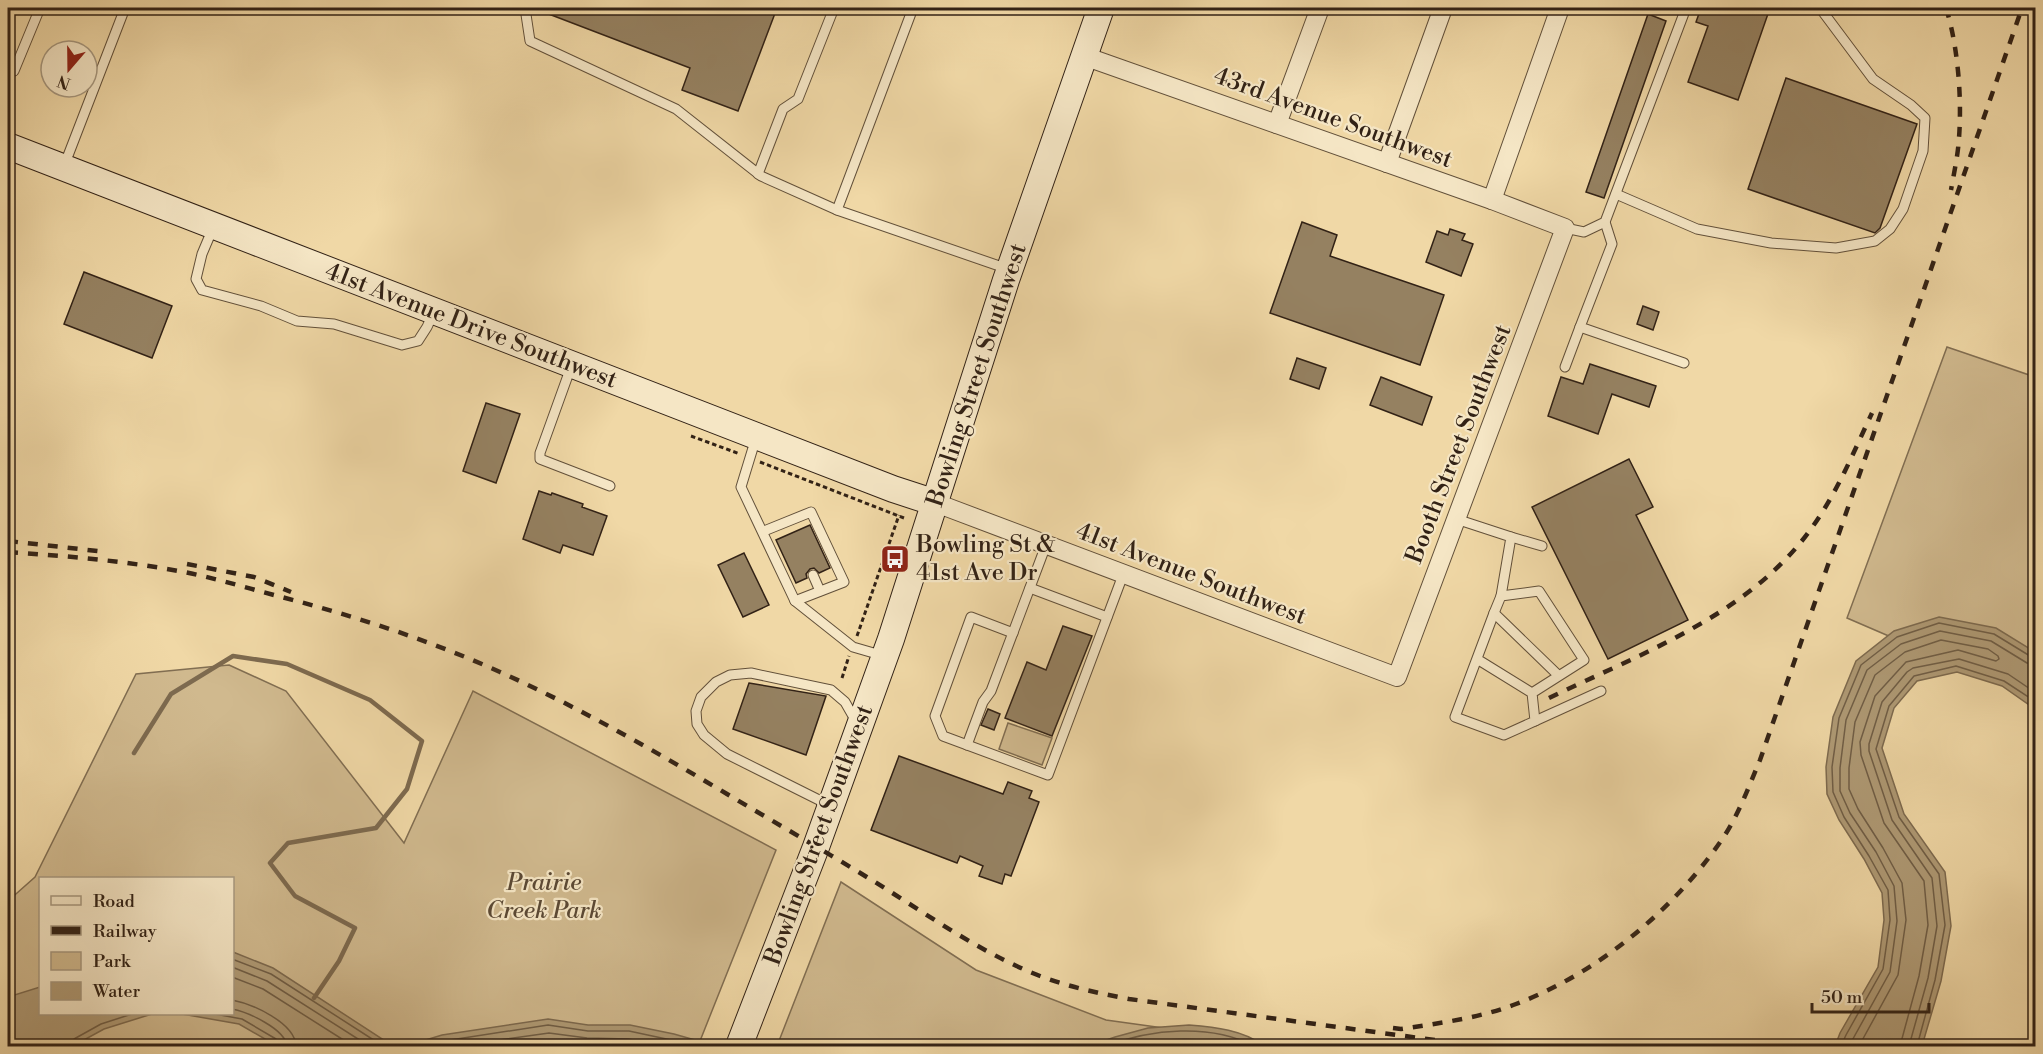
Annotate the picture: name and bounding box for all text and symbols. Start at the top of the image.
north arrow [39,39,99,99]
street label: 43rd Avenue Southwest [1209,61,1457,175]
text: N [55,70,74,94]
street label: Bowling Street Southwest [920,239,1034,511]
street label: 41st Avenue Drive Southwest [321,256,622,396]
street label: Booth Street Southwest [1399,320,1519,569]
street label: 41st Avenue Southwest [1072,516,1311,632]
place label: Bowling St & 41st Ave Dr [915,530,1056,588]
bus stop icon: Bowling St & 41st Ave Dr [879,543,911,575]
street label: Bowling Street Southwest [758,700,880,970]
park label: Prairie Creek Park [486,868,602,926]
legend [39,877,234,1015]
text: Road [93,890,136,913]
text: Railway [93,920,157,943]
text: Park [93,950,132,973]
scale bar [1812,976,1929,1014]
text: Water [92,980,141,1003]
text: 50 m [1821,986,1863,1009]

